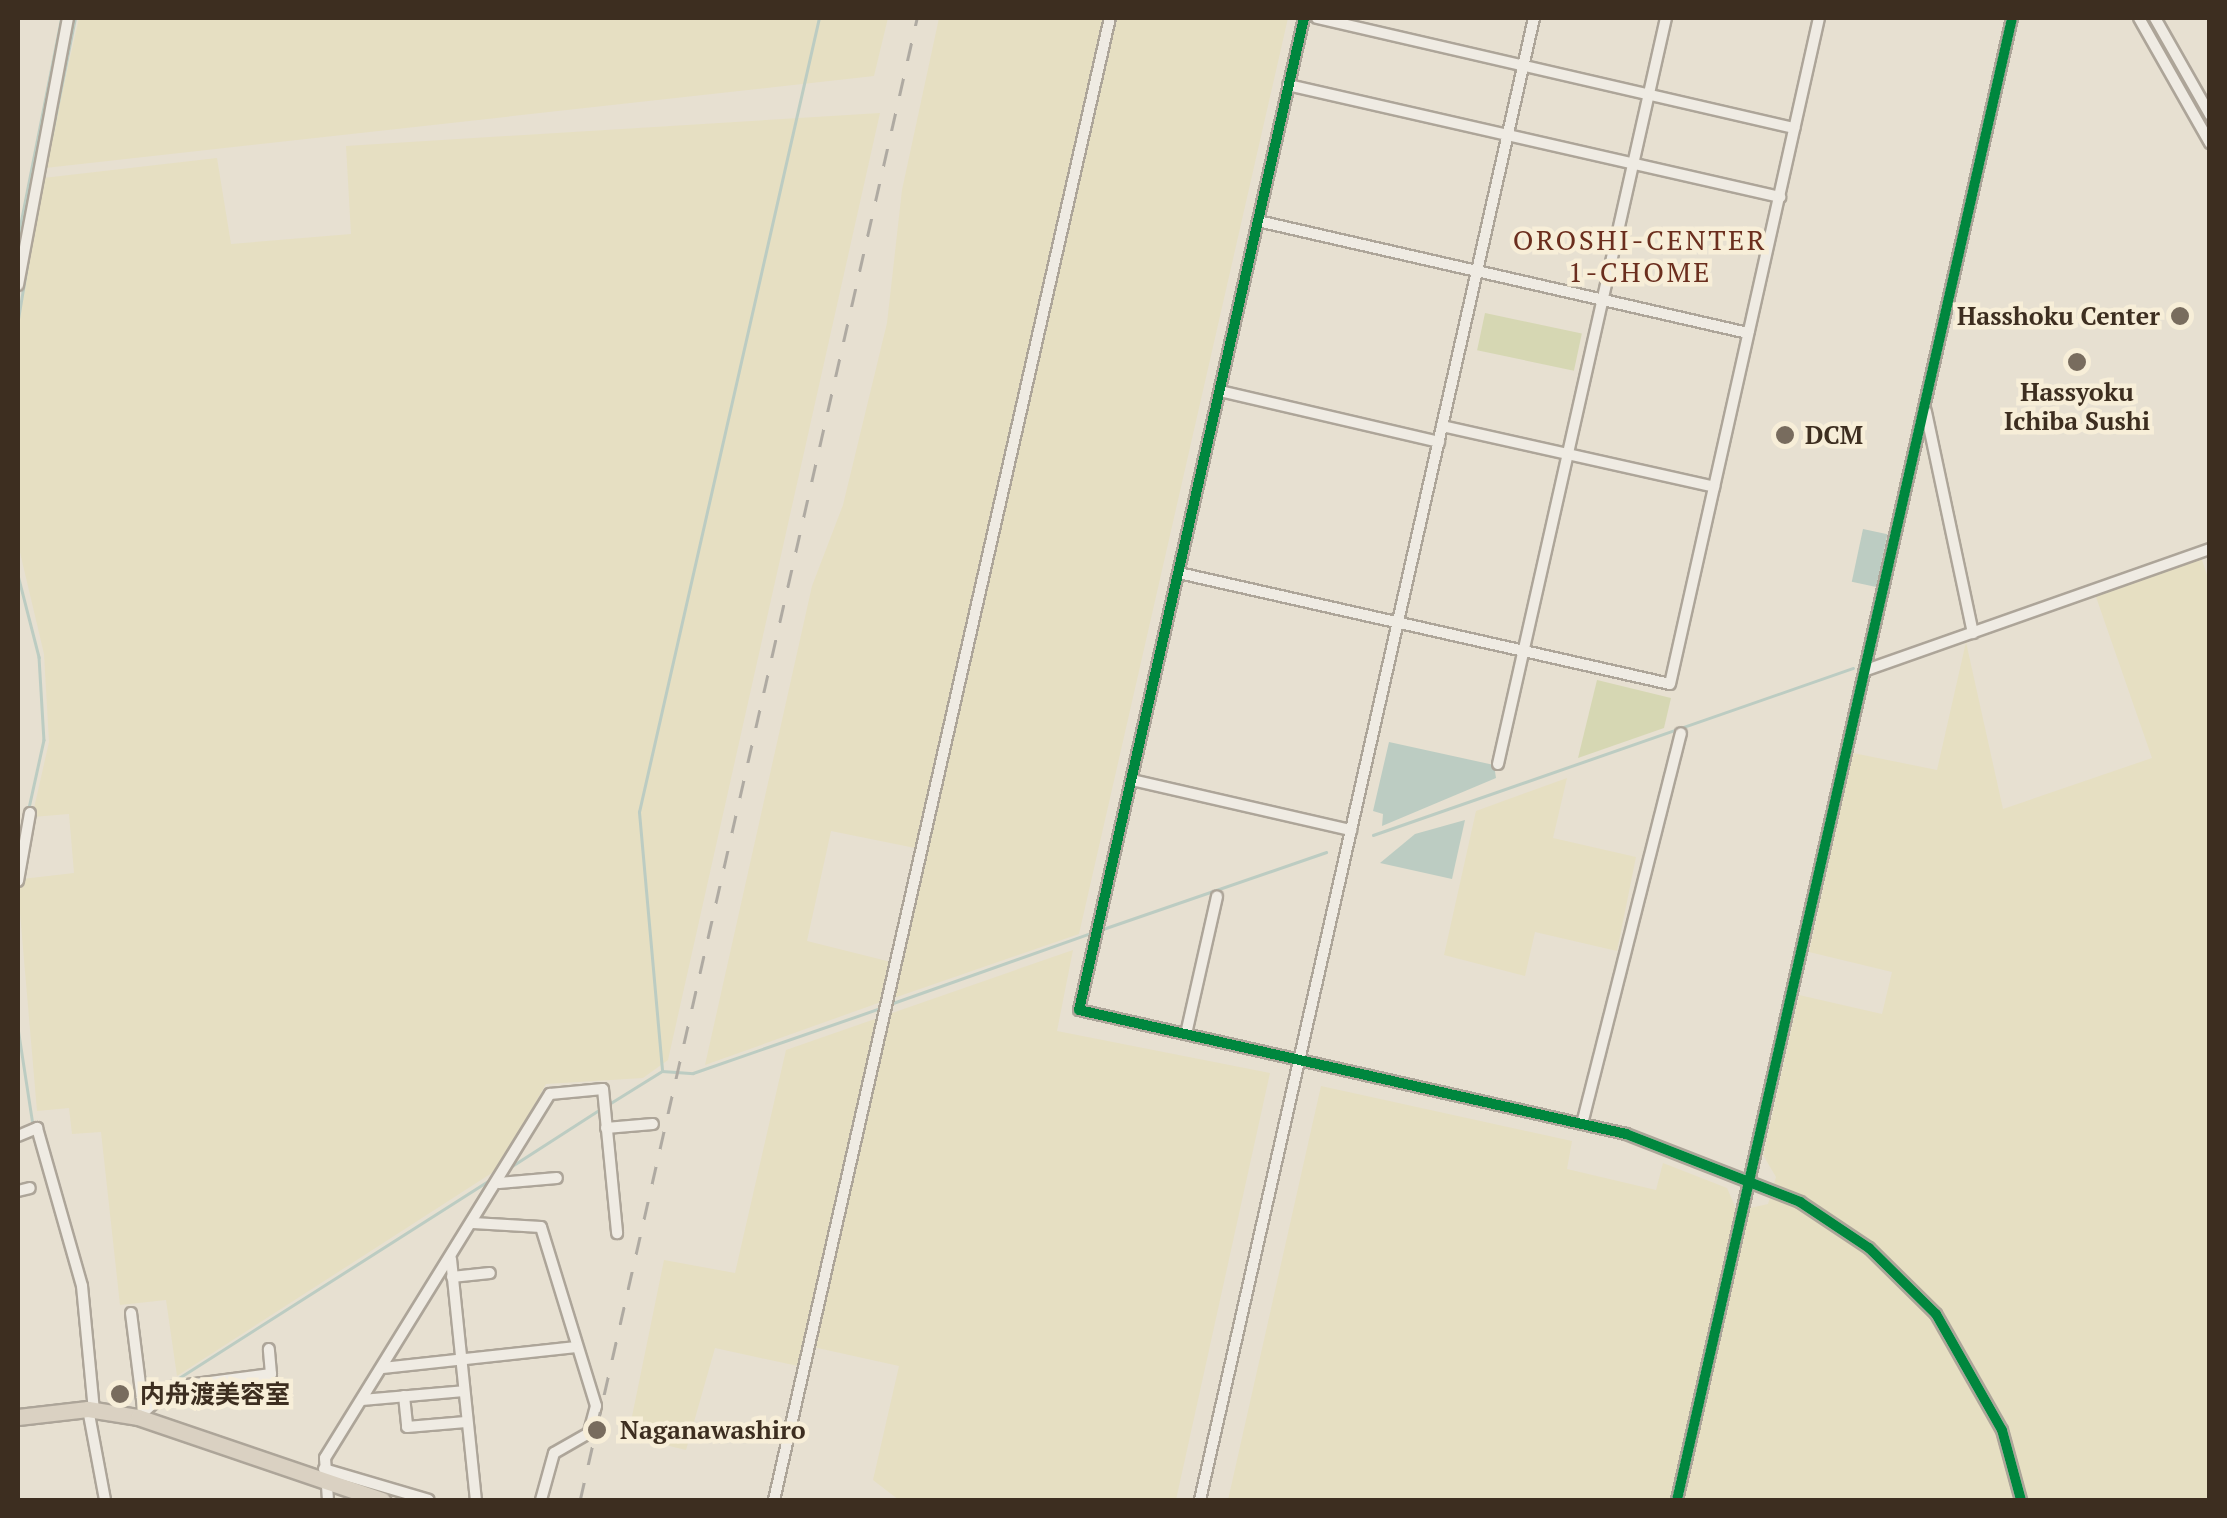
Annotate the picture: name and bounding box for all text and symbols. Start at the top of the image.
district label: OROSHI-CENTER 1-CHOME [1513,223,1767,289]
place label: Hasshoku Center [1957,301,2160,331]
marker: Hasshoku Center [2169,305,2191,327]
marker: Hassyoku Ichiba Sushi [2066,351,2088,373]
place label: Hassyoku Ichiba Sushi [2004,378,2150,437]
place label: DCM [1805,420,1863,450]
marker: DCM [1774,424,1796,446]
place label: 内舟渡美容室 [140,1379,290,1409]
marker: 内舟渡美容室 [109,1383,131,1405]
place label: Naganawashiro [620,1415,806,1445]
marker: Naganawashiro [584,1417,610,1443]

